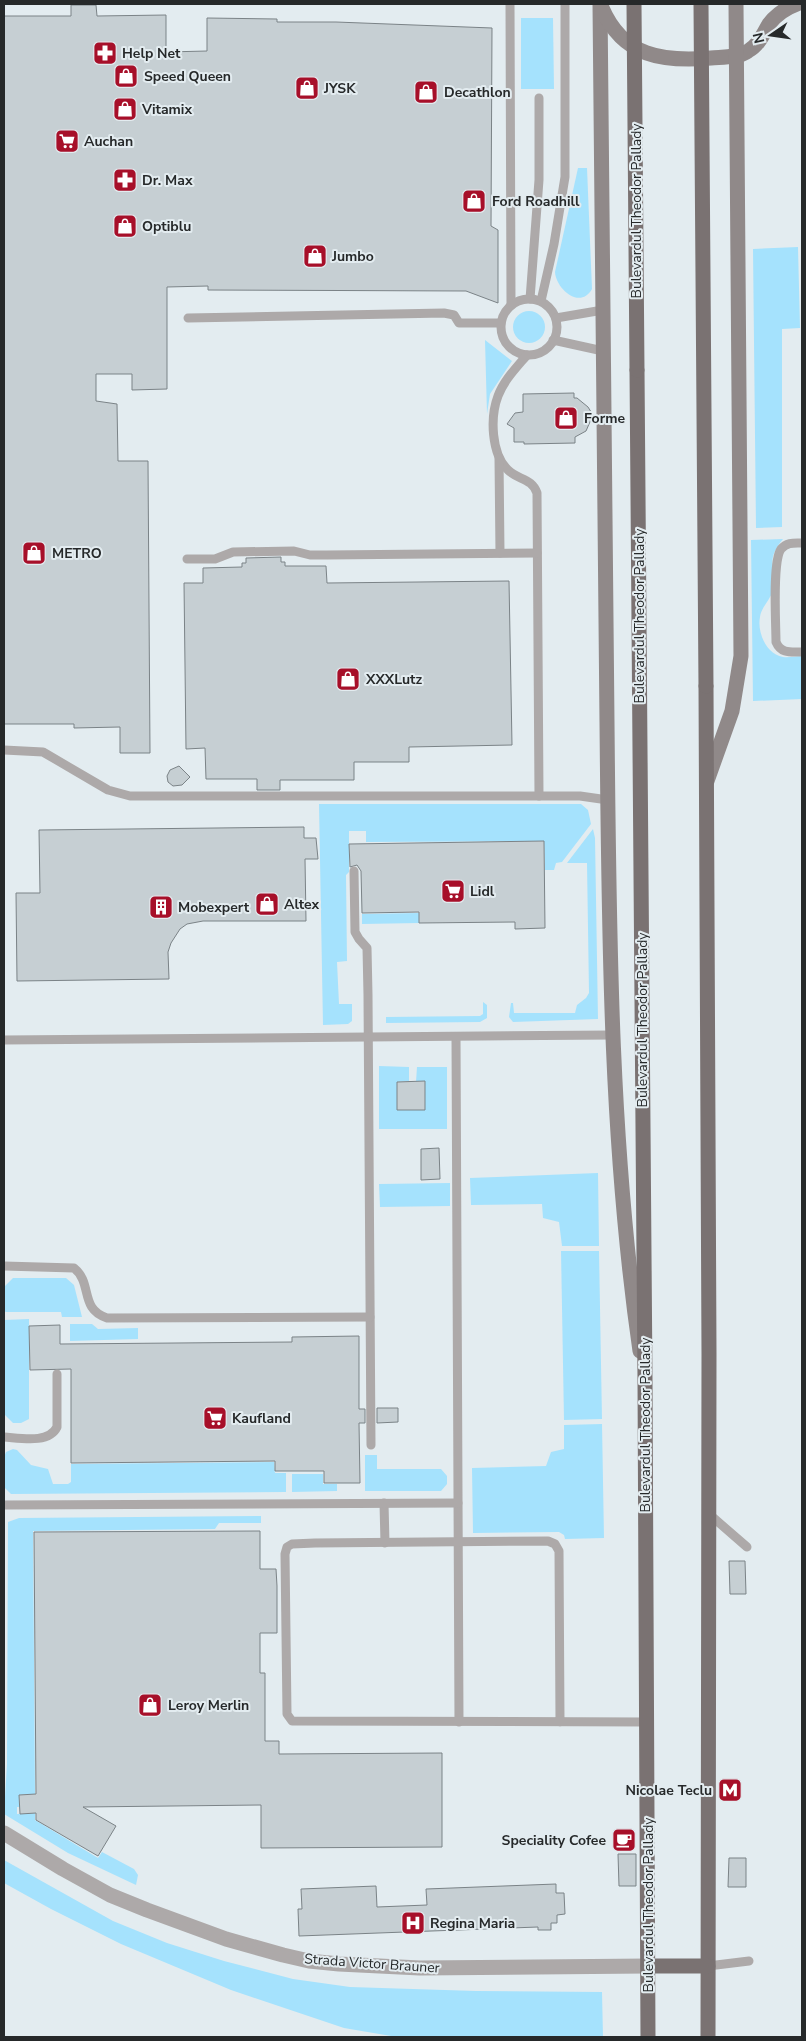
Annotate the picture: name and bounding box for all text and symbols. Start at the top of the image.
north arrow [746,10,796,60]
text: N [748,31,769,45]
pharmacy icon: Help Net [92,40,118,66]
place label: Help Net [122,44,181,63]
shop icon: Speed Queen [113,63,139,89]
place label: Speed Queen [144,67,231,86]
shop icon: JYSK [294,75,320,101]
place label: JYSK [323,79,356,98]
shop icon: Decathlon [413,79,439,105]
place label: Decathlon [444,83,511,102]
shop icon: Vitamix [112,96,138,122]
place label: Vitamix [141,100,192,119]
street label: Bulevardul Theodor Pallady [627,123,646,299]
supermarket icon: Auchan [54,128,80,154]
place label: Auchan [84,132,133,151]
pharmacy icon: Dr. Max [112,167,138,193]
place label: Dr. Max [142,171,193,190]
shop icon: Ford Roadhill [461,188,487,214]
place label: Ford Roadhill [492,192,580,211]
shop icon: Optiblu [112,213,138,239]
place label: Optiblu [142,217,191,236]
shop icon: Jumbo [302,243,328,269]
place label: Jumbo [331,247,374,266]
shop icon: Forme [553,405,579,431]
place label: Forme [584,409,625,428]
street label: Bulevardul Theodor Pallady [630,528,649,704]
shop icon: METRO [21,540,47,566]
place label: METRO [52,544,102,563]
shop icon: XXXLutz [335,666,361,692]
place label: XXXLutz [365,670,422,689]
supermarket icon: Lidl [440,878,466,904]
place label: Lidl [470,882,495,901]
shop icon: Altex [254,891,280,917]
building icon: Mobexpert [148,894,174,920]
place label: Altex [284,895,320,914]
place label: Mobexpert [178,898,250,917]
street label: Bulevardul Theodor Pallady [633,932,652,1108]
street label: Bulevardul Theodor Pallady [636,1337,655,1513]
supermarket icon: Kaufland [202,1405,228,1431]
place label: Kaufland [232,1409,291,1428]
shop icon: Leroy Merlin [137,1692,163,1718]
place label: Leroy Merlin [168,1696,249,1715]
metro station icon: Nicolae Teclu [717,1777,743,1803]
place label: Nicolae Teclu [626,1781,712,1800]
street label: Bulevardul Theodor Pallady [639,1817,658,1993]
cafe icon: Speciality Cofee [611,1827,637,1853]
place label: Speciality Cofee [502,1831,606,1850]
hospital icon: Regina Maria [400,1910,426,1936]
place label: Regina Maria [430,1914,515,1933]
street label: Strada Victor Brauner [304,1949,440,1978]

